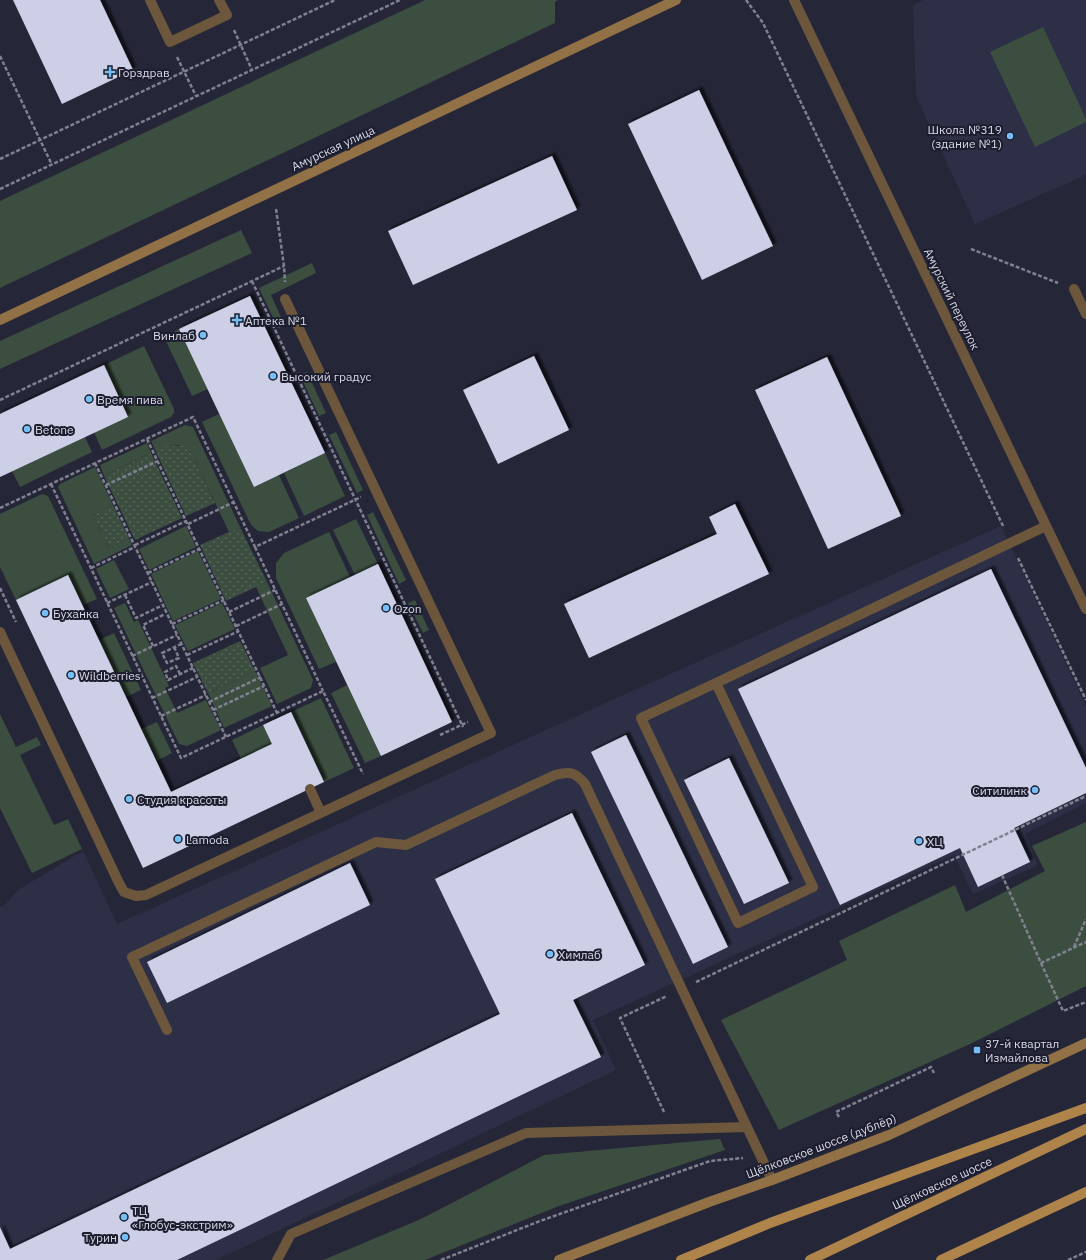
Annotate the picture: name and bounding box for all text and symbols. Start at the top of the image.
place label: Горздрав [118,65,170,80]
marker: Горздрав [105,67,115,77]
street label: Амурская улица [289,122,378,174]
place label: Школа №319 (здание №1) [928,122,1002,151]
marker: Школа №319 (здание №1) [1005,131,1015,141]
street label: Амурский переулок [921,246,983,353]
place label: Аптека №1 [245,313,307,328]
marker: Аптека №1 [232,315,242,325]
place label: Винлаб [153,328,195,343]
marker: Винлаб [198,330,208,340]
place label: Высокий градус [281,369,372,384]
marker: Высокий градус [268,371,278,381]
place label: Время пива [97,392,164,407]
marker: Время пива [84,394,94,404]
place label: Betone [35,422,74,437]
marker: Betone [22,424,32,434]
place label: Ozon [394,601,421,616]
marker: Ozon [381,603,391,613]
place label: Буханка [53,606,99,621]
marker: Буханка [40,608,50,618]
place label: Wildberries [79,668,141,683]
marker: Wildberries [66,670,76,680]
place label: Ситилинк [972,783,1027,798]
marker: Ситилинк [1030,785,1040,795]
place label: Студия красоты [137,792,226,807]
marker: Студия красоты [124,794,134,804]
place label: Lamoda [186,832,230,847]
marker: Lamoda [173,834,183,844]
place label: ХЦ [927,834,943,849]
marker: ХЦ [914,836,924,846]
place label: Химлаб [558,947,601,962]
marker: Химлаб [545,949,555,959]
place label: 37-й квартал Измайлова [985,1036,1059,1065]
marker: 37-й квартал Измайлова [972,1045,982,1055]
street label: Щёлковское шоссе (дублёр) [744,1110,898,1182]
street label: Щёлковское шоссе [890,1153,995,1213]
place label: ТЦ «Глобус-экстрим» [132,1203,233,1232]
marker: ТЦ «Глобус-экстрим» [119,1212,129,1222]
place label: Турин [84,1230,117,1245]
marker: Турин [120,1232,130,1242]

